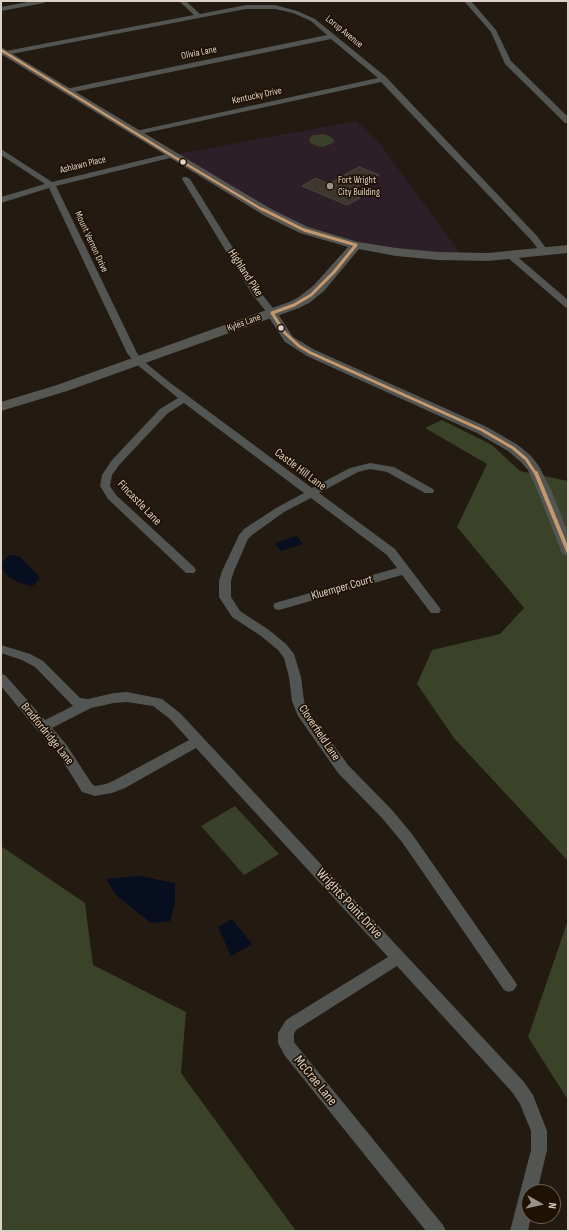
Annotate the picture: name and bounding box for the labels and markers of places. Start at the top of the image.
unlabelled marker [178,157,188,167]
place label: Fort Wright City Building [338,174,380,198]
marker: Fort Wright City Building [325,181,335,191]
unlabelled marker [276,323,286,333]

